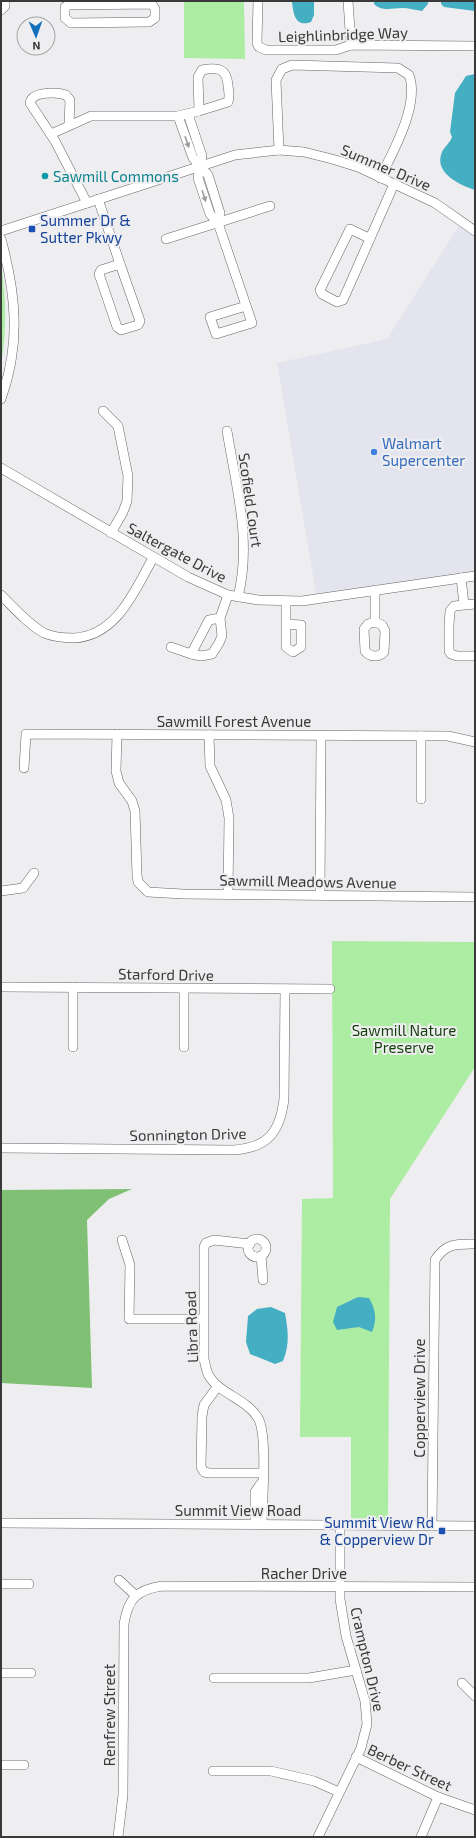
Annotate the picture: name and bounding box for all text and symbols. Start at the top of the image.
north arrow [16,16,56,56]
street label: Leighlinbridge Way [278,23,408,45]
text: N [32,40,41,53]
one-way arrow [184,137,190,149]
street label: Summer Drive [338,140,434,194]
place label: Sawmill Commons [53,167,179,185]
marker: Sawmill Commons [40,171,50,181]
one-way arrow [201,190,207,202]
place label: Summer Dr & Sutter Pkwy [40,211,131,246]
marker: Summer Dr & Sutter Pkwy [27,224,37,234]
place label: Walmart Supercenter [382,434,465,469]
marker: Walmart Supercenter [369,447,379,457]
street label: Scofield Court [235,452,267,549]
street label: Saltergate Drive [124,518,230,586]
street label: Sawmill Forest Avenue [157,712,311,730]
street label: Sawmill Meadows Avenue [219,870,397,892]
street label: Starford Drive [118,964,214,984]
park label: Sawmill Nature Preserve [352,1021,456,1056]
street label: Sonnington Drive [129,1124,247,1144]
street label: Libra Road [181,1291,201,1363]
street label: Copperview Drive [410,1338,428,1458]
street label: Summit View Road [175,1501,301,1519]
place label: Summit View Rd & Copperview Dr [319,1513,434,1548]
marker: Summit View Rd & Copperview Dr [437,1526,447,1536]
street label: Racher Drive [261,1564,347,1582]
street label: Crampton Drive [347,1605,389,1713]
street label: Renfrew Street [100,1663,118,1766]
street label: Berber Street [365,1740,455,1794]

